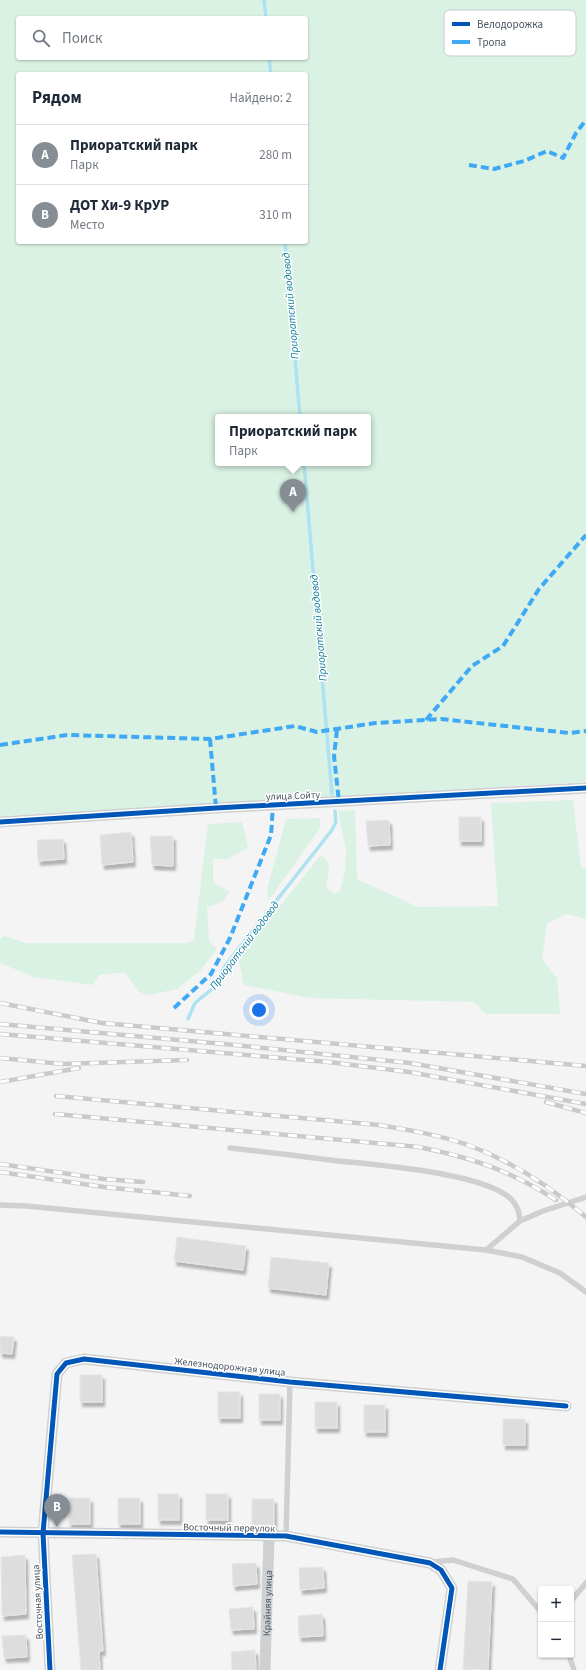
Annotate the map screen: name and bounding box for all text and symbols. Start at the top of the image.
legend [444,10,576,56]
search box [16,16,308,60]
text: Велодорожка [477,17,543,32]
icon: search [30,27,52,49]
text: Поиск [62,28,103,49]
text: Тропа [477,35,506,50]
text: Рядом [32,86,82,110]
text: Найдено: 2 [230,89,292,107]
text: Приоратский парк [70,135,198,156]
text: A [41,146,49,164]
text: 280 m [259,146,292,164]
text: Парк [70,156,99,174]
text: ДОТ Хи-9 КрУР [70,195,169,216]
text: B [41,206,49,224]
text: 310 m [259,206,292,224]
text: Место [70,216,105,234]
water label: Приоратский водовод [278,252,303,360]
popup [215,414,371,466]
text: Приоратский парк [229,421,357,442]
text: Парк [229,442,258,460]
pin: A [280,479,306,512]
water label: Приоратский водовод [306,574,331,682]
street label: улица Сойту [266,788,321,804]
water label: Приоратский водовод [206,898,283,993]
your location [249,1000,269,1020]
street label: Железнодорожная улица [174,1354,286,1380]
pin: B [44,1494,70,1527]
street label: Восточный переулок [183,1520,275,1536]
street label: Восточная улица [29,1564,47,1640]
street label: Крайняя улица [260,1570,276,1636]
map controls [538,1586,574,1658]
button: + [538,1586,574,1622]
button: − [538,1622,574,1658]

